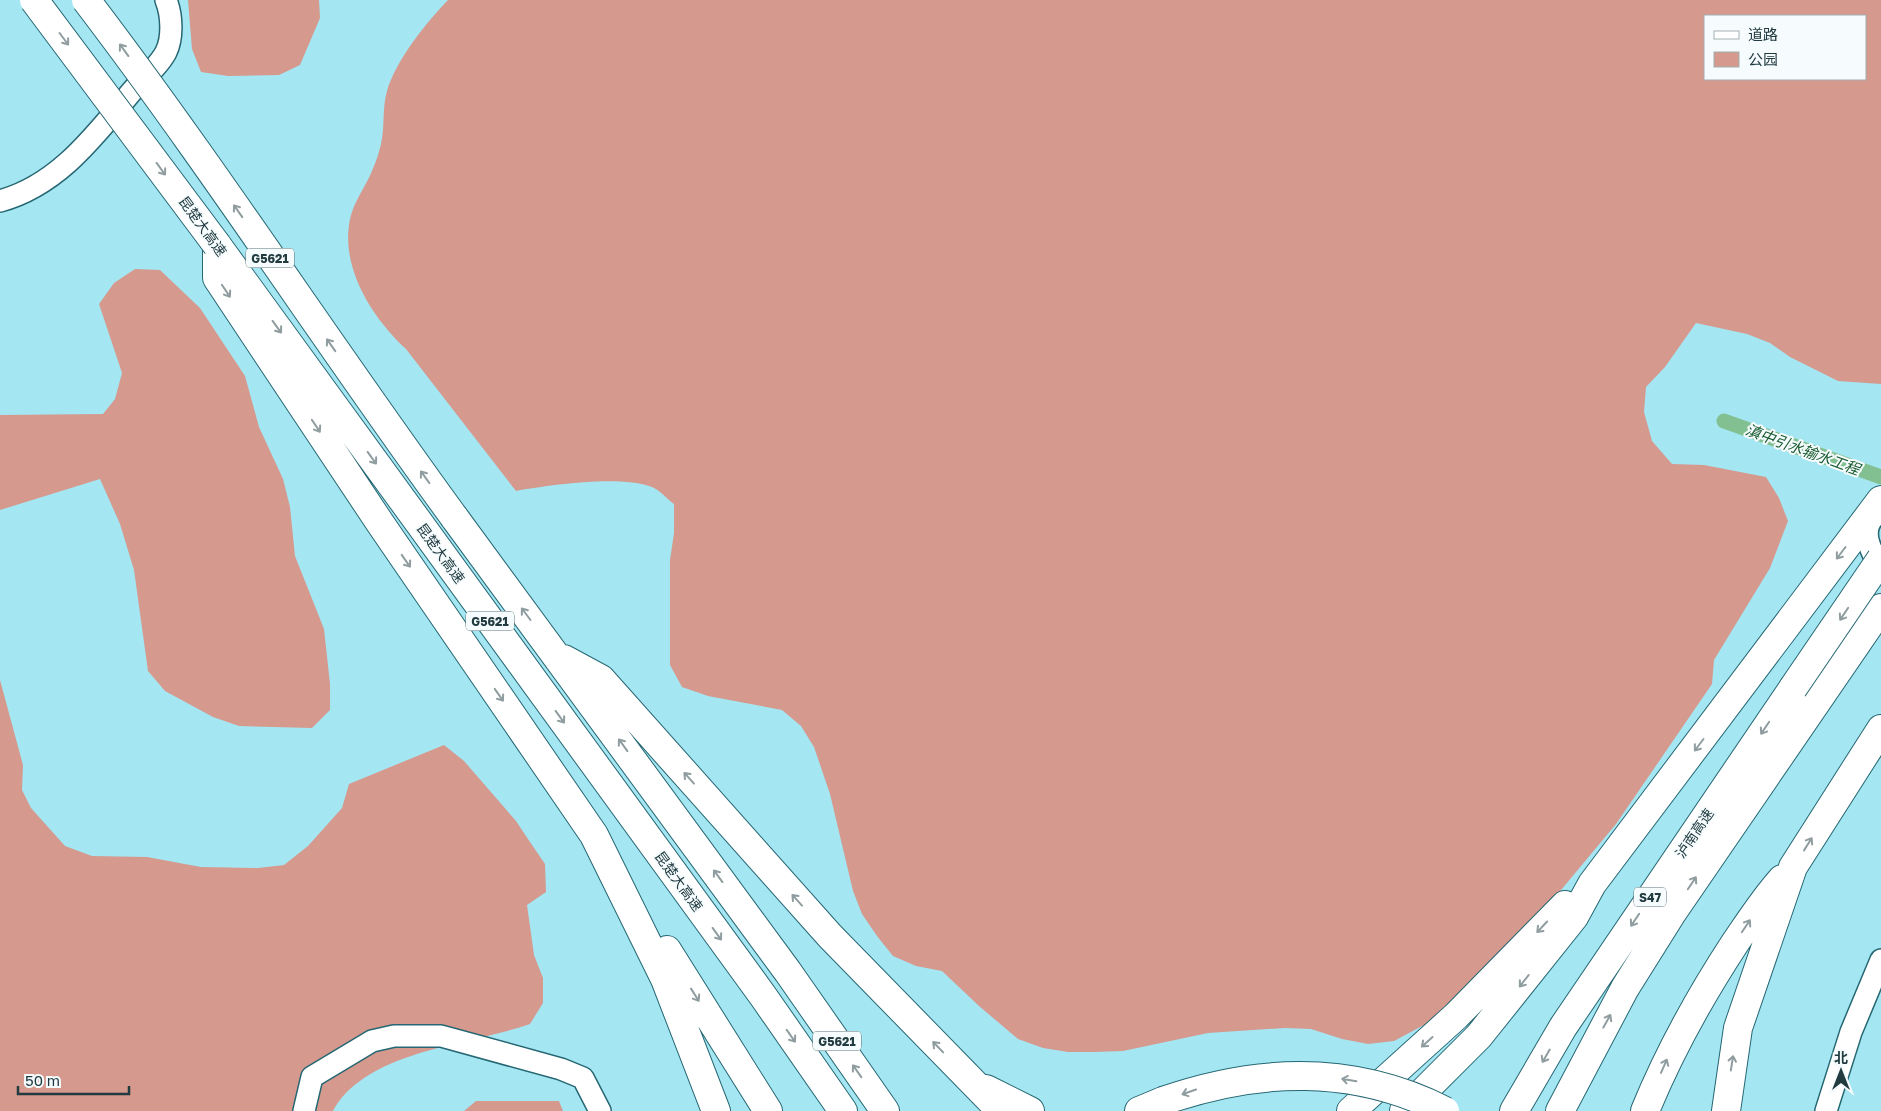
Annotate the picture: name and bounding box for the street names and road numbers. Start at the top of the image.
street label: 昆楚大高速 [176,193,230,259]
road number: G5621 [246,248,294,268]
street label: 昆楚大高速 [414,520,468,586]
road number: G5621 [466,612,514,630]
street label: 泸南高速 [1671,805,1717,861]
street label: 昆楚大高速 [652,848,706,914]
road number: S47 [1634,888,1666,906]
road number: G5621 [813,1032,861,1050]

